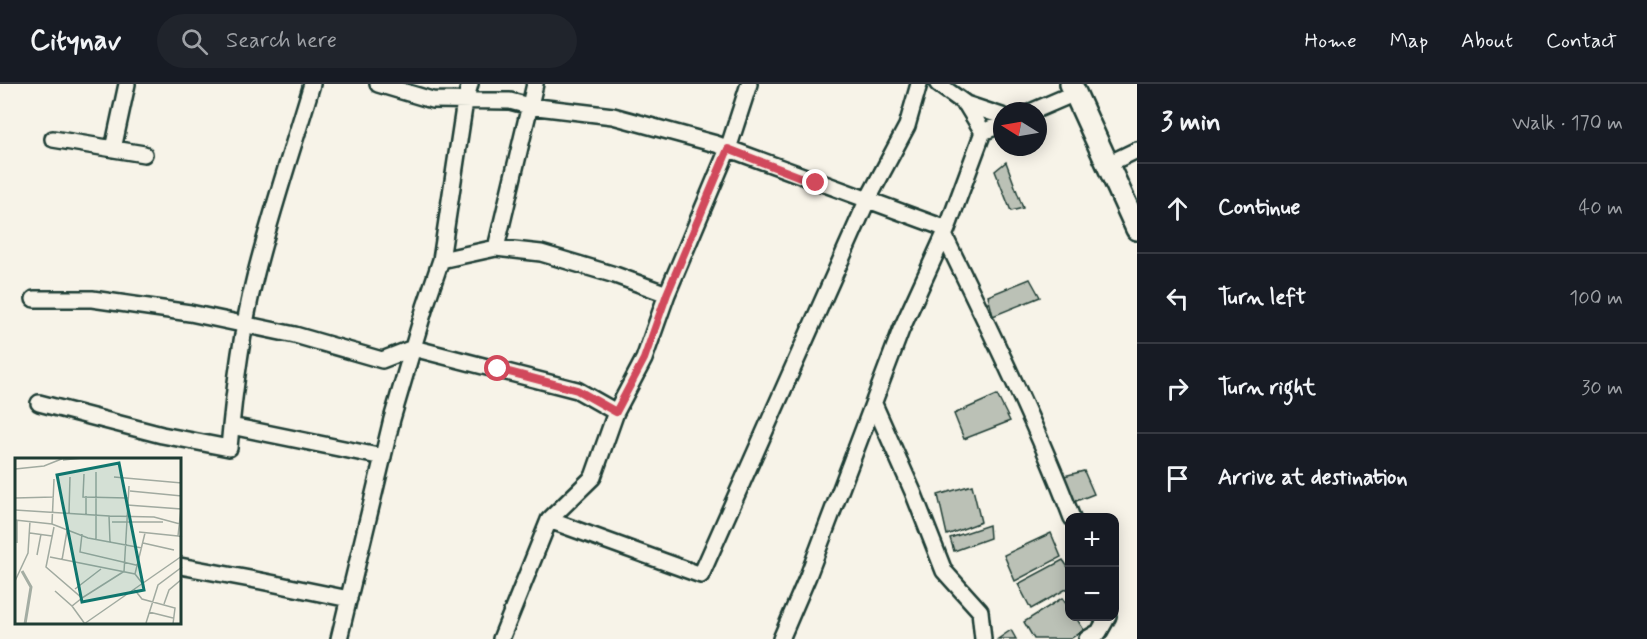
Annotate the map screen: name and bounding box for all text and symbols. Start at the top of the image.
search box [157,14,577,68]
text: Citynav [30,23,121,60]
icon: search [178,25,211,58]
text: Search here [226,27,337,55]
text: Home [1305,27,1357,55]
text: Map [1390,27,1428,55]
text: About [1461,27,1513,55]
text: Contact [1546,27,1617,55]
north arrow [993,102,1047,156]
text: 3 min [1161,106,1221,140]
text: Walk · 170 m [1512,110,1623,137]
route end [802,169,828,195]
icon: ahead [1161,192,1194,225]
text: Continue [1218,194,1300,222]
text: 40 m [1579,195,1623,222]
icon: left [1161,282,1194,315]
text: Turn left [1218,284,1306,312]
text: 100 m [1569,285,1623,312]
route start [484,355,510,381]
icon: right [1161,372,1194,405]
text: Turn right [1218,374,1316,402]
text: 30 m [1581,375,1623,402]
inset map [15,458,182,624]
icon: arrive [1161,462,1194,495]
text: Arrive at destination [1218,464,1408,492]
map controls [1065,513,1119,621]
button: + [1065,513,1119,567]
button: − [1065,567,1119,621]

